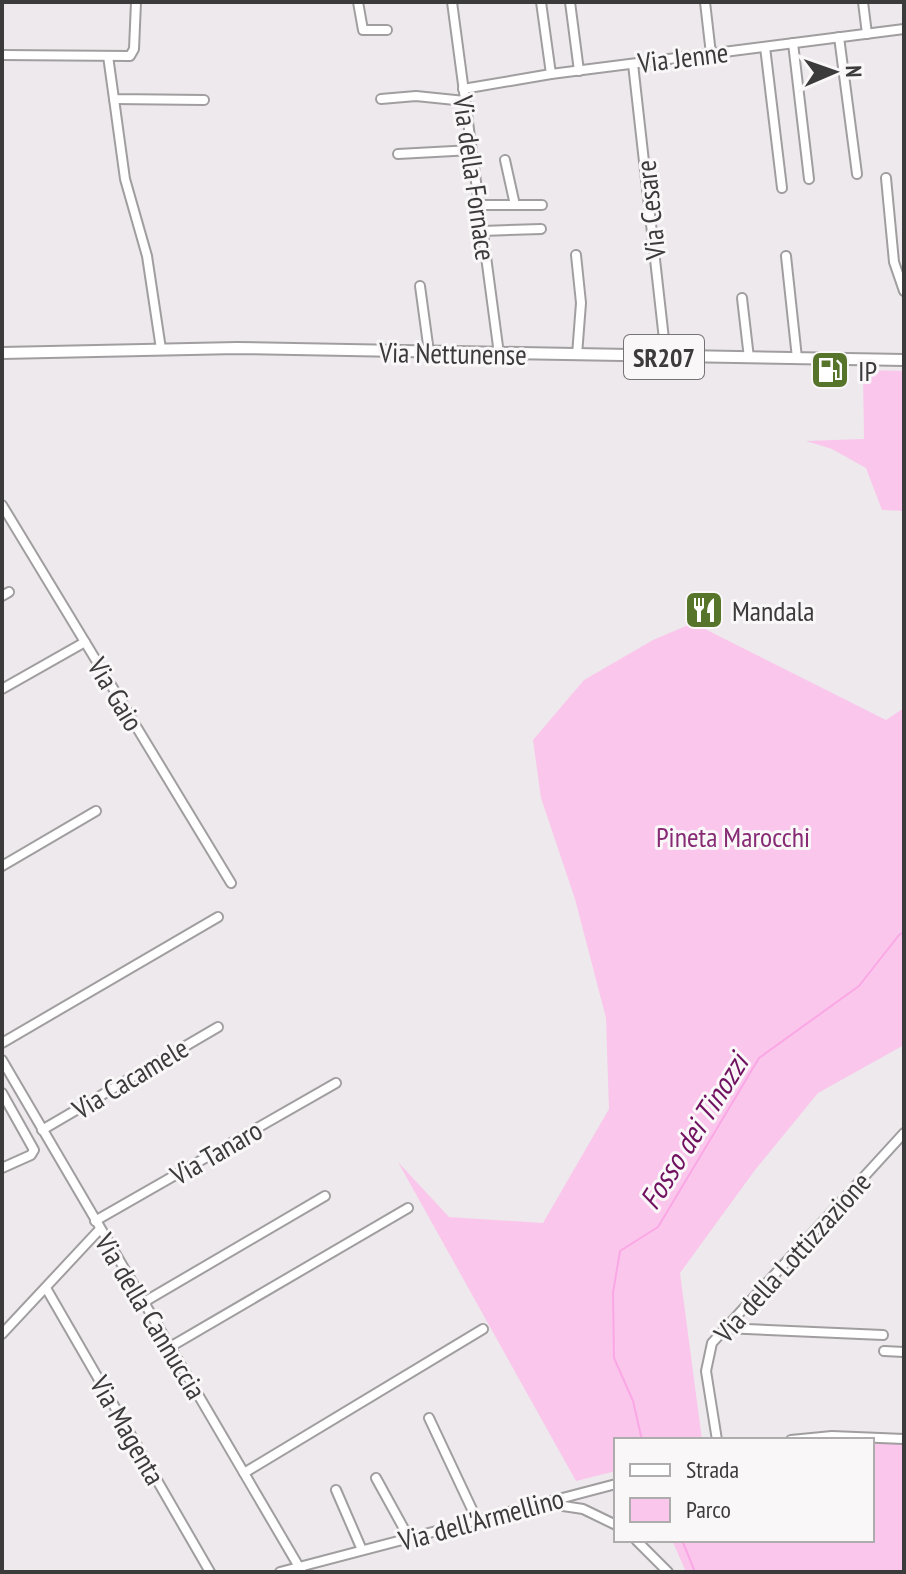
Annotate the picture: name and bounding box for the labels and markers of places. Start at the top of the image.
fuel station icon: IP [809,349,851,391]
place label: IP [858,352,877,389]
restaurant icon: Mandala [683,589,725,631]
place label: Mandala [732,592,814,629]

